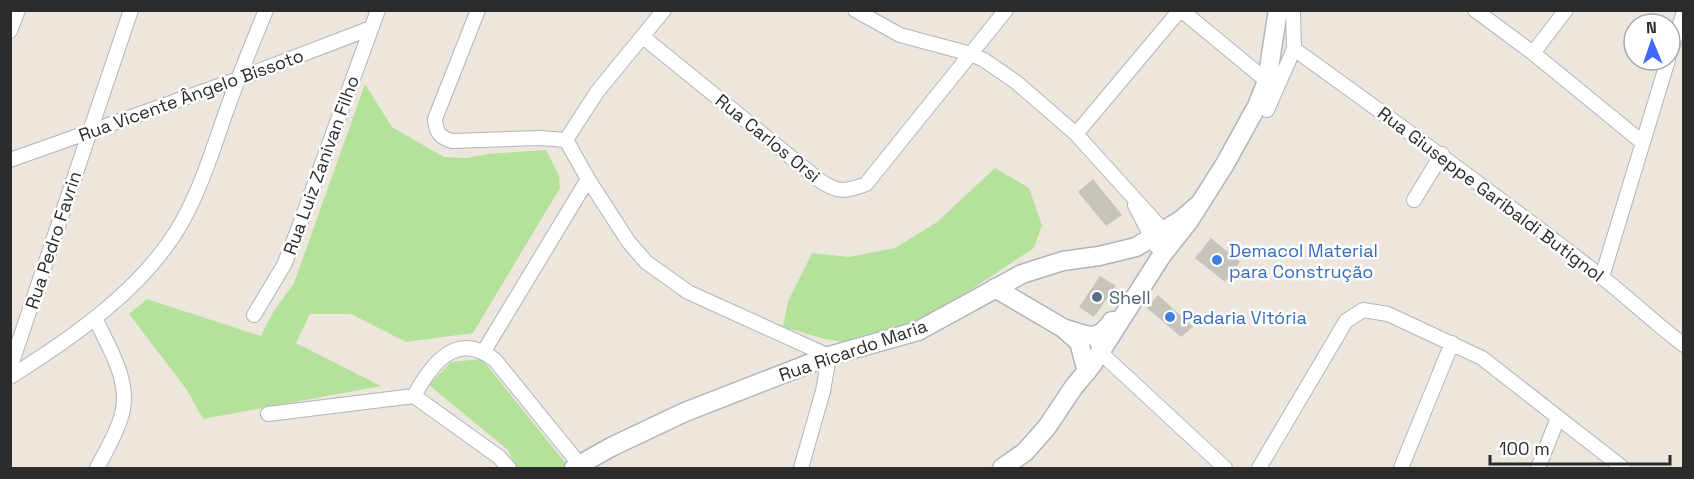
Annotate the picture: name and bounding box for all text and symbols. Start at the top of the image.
north arrow [1622,12,1682,72]
text: N [1646,17,1657,38]
street label: Rua Vicente Ângelo Bissoto [75,44,307,146]
street label: Rua Luiz Zanivan Filho [278,72,364,258]
street label: Rua Carlos Orsi [711,89,825,187]
street label: Rua Giuseppe Garibaldi Butignol [1373,101,1609,287]
street label: Rua Pedro Favrin [20,168,86,312]
place label: Demacol Material para Construção [1229,239,1378,283]
marker: Demacol Material para Construção [1210,253,1224,267]
place label: Shell [1109,286,1151,309]
marker: Shell [1090,290,1104,304]
place label: Padaria Vitória [1182,306,1307,329]
marker: Padaria Vitória [1163,310,1177,324]
street label: Rua Ricardo Maria [776,314,930,386]
scale bar [1490,428,1670,466]
text: 100 m [1499,437,1550,460]

